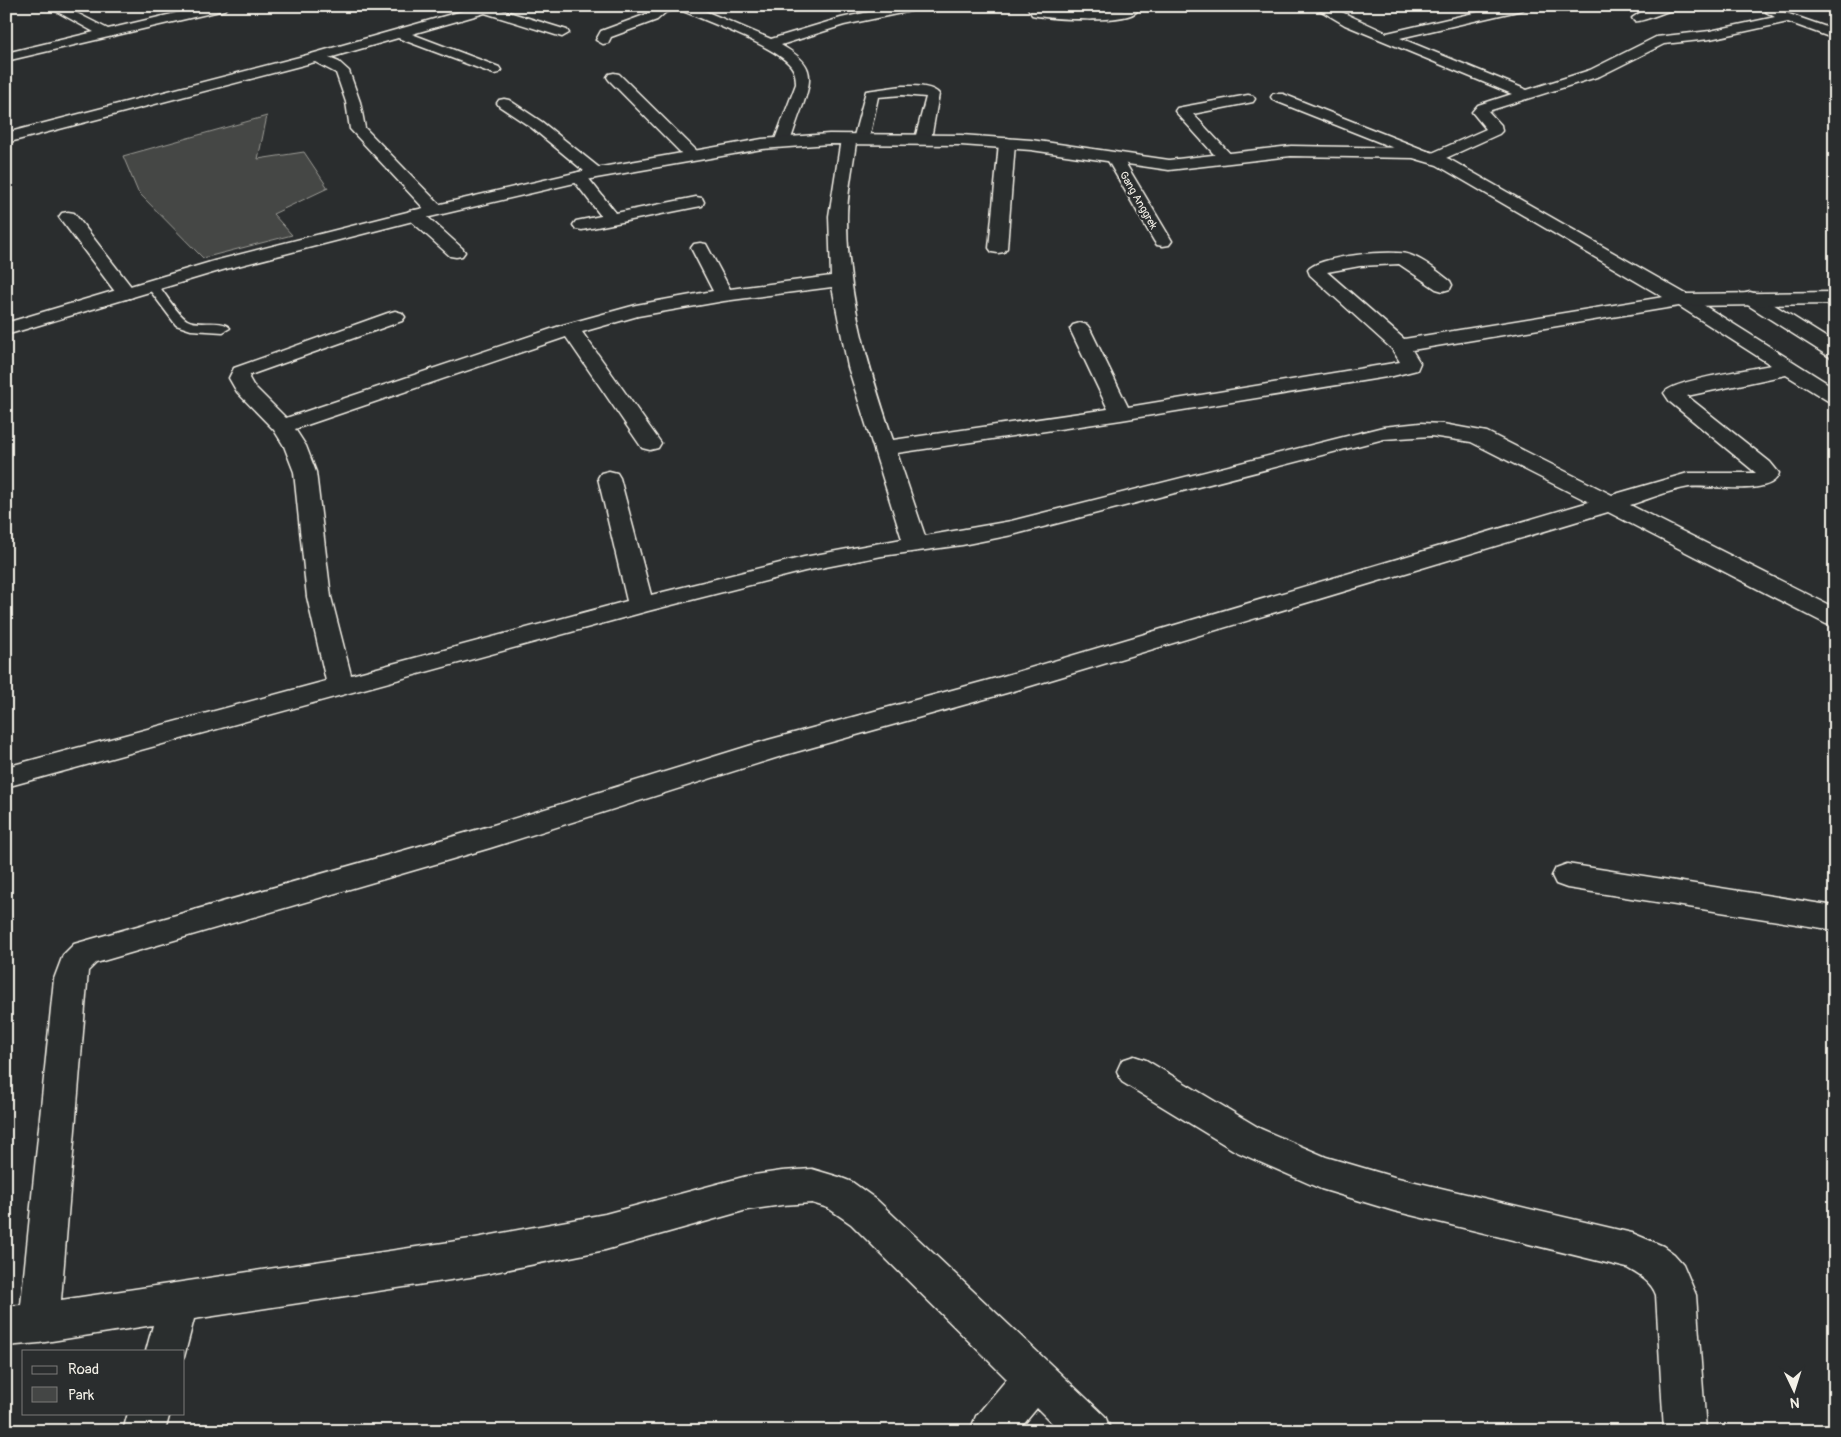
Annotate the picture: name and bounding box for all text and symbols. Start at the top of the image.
street label: Gang Anggrek [1117,169,1160,232]
legend [22,1350,185,1414]
text: Road [68,1360,99,1379]
north arrow [1768,1364,1818,1414]
text: Park [68,1386,95,1405]
text: N [1790,1394,1800,1411]

